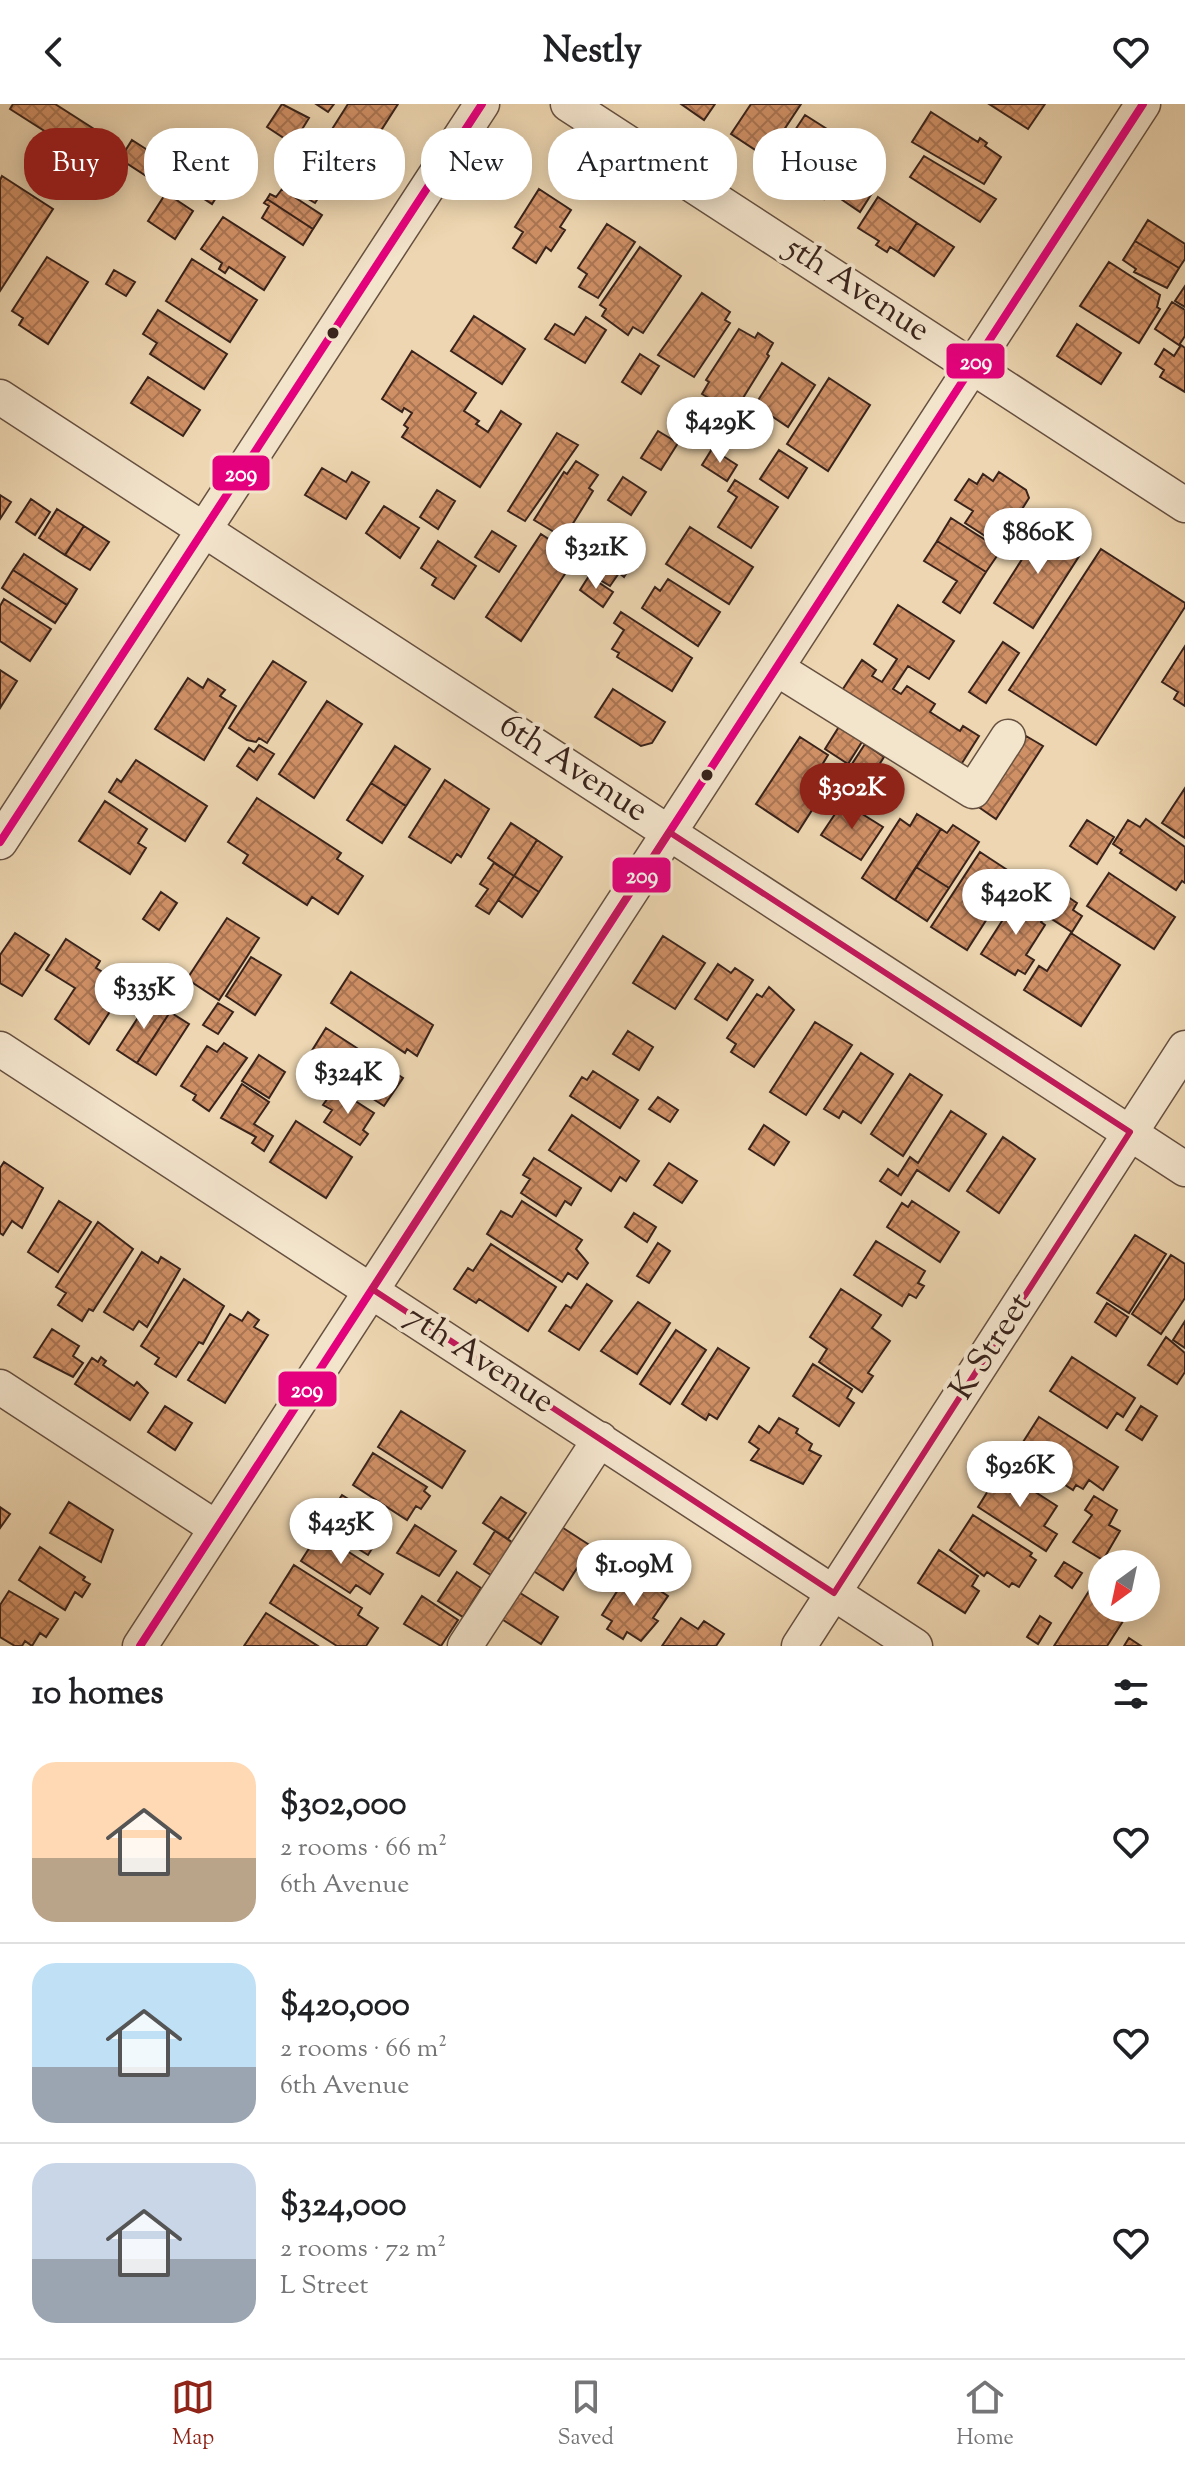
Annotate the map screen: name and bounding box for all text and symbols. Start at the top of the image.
text: Nestly [543,26,642,78]
icon: back [32,30,76,74]
icon: heart [1109,30,1153,74]
chip: Buy [24,128,128,200]
chip: Rent [144,128,258,200]
chip: Filters [274,128,405,200]
chip: New [421,128,532,200]
chip: Apartment [548,128,737,200]
chip: House [753,128,886,200]
street label: 5th Avenue [773,224,939,355]
unlabelled marker [325,325,341,341]
line badge: 209 [945,342,1006,380]
text: 209 [960,348,993,380]
pin: $429K [664,397,776,465]
text: $429K [685,404,755,441]
line badge: 209 [211,454,271,492]
text: 209 [225,460,258,492]
pin: $860K [982,508,1094,576]
text: $860K [1002,515,1074,552]
pin: $321K [540,523,652,591]
text: $321K [564,530,628,567]
street label: 6th Avenue [489,702,657,836]
pin: $302K [796,763,908,831]
unlabelled marker [699,767,715,783]
text: $302K [818,770,886,807]
line badge: 209 [611,856,672,894]
text: 209 [626,862,659,894]
pin: $420K [960,869,1072,937]
text: $420K [980,876,1052,913]
pin: $335K [88,963,200,1031]
text: $335K [113,970,175,1007]
pin: $324K [292,1048,404,1116]
text: $324K [314,1055,382,1092]
street label: K Street [939,1283,1045,1411]
street label: 7th Avenue [395,1293,563,1427]
line badge: 209 [277,1370,338,1408]
text: 209 [291,1376,324,1408]
pin: $926K [964,1441,1076,1509]
text: $926K [985,1448,1055,1485]
pin: $425K [285,1498,397,1566]
text: $425K [308,1505,374,1542]
pin: $1.09M [569,1540,699,1608]
text: $1.09M [595,1547,673,1584]
north arrow [1088,1550,1160,1622]
map controls [1088,1550,1160,1622]
text: 10 homes [32,1670,164,1719]
icon: filters [1109,1672,1153,1716]
text: $302,000 [280,1781,407,1830]
icon: home [96,1794,192,1890]
icon: heart [1109,1820,1153,1864]
text: 2 rooms · 66 m² [280,1830,447,1867]
text: 6th Avenue [280,1867,409,1904]
text: $420,000 [280,1982,410,2031]
icon: home [96,1995,192,2091]
icon: heart [1109,2021,1153,2065]
text: 2 rooms · 66 m² [280,2031,447,2068]
text: 6th Avenue [280,2068,409,2105]
text: $324,000 [280,2182,406,2231]
icon: home [96,2195,192,2291]
icon: heart [1109,2221,1153,2265]
text: 2 rooms · 72 m² [280,2231,446,2268]
text: L Street [280,2268,368,2305]
tab: Map [171,2375,215,2455]
tab: Saved [557,2375,614,2455]
tab: Home [956,2375,1014,2455]

